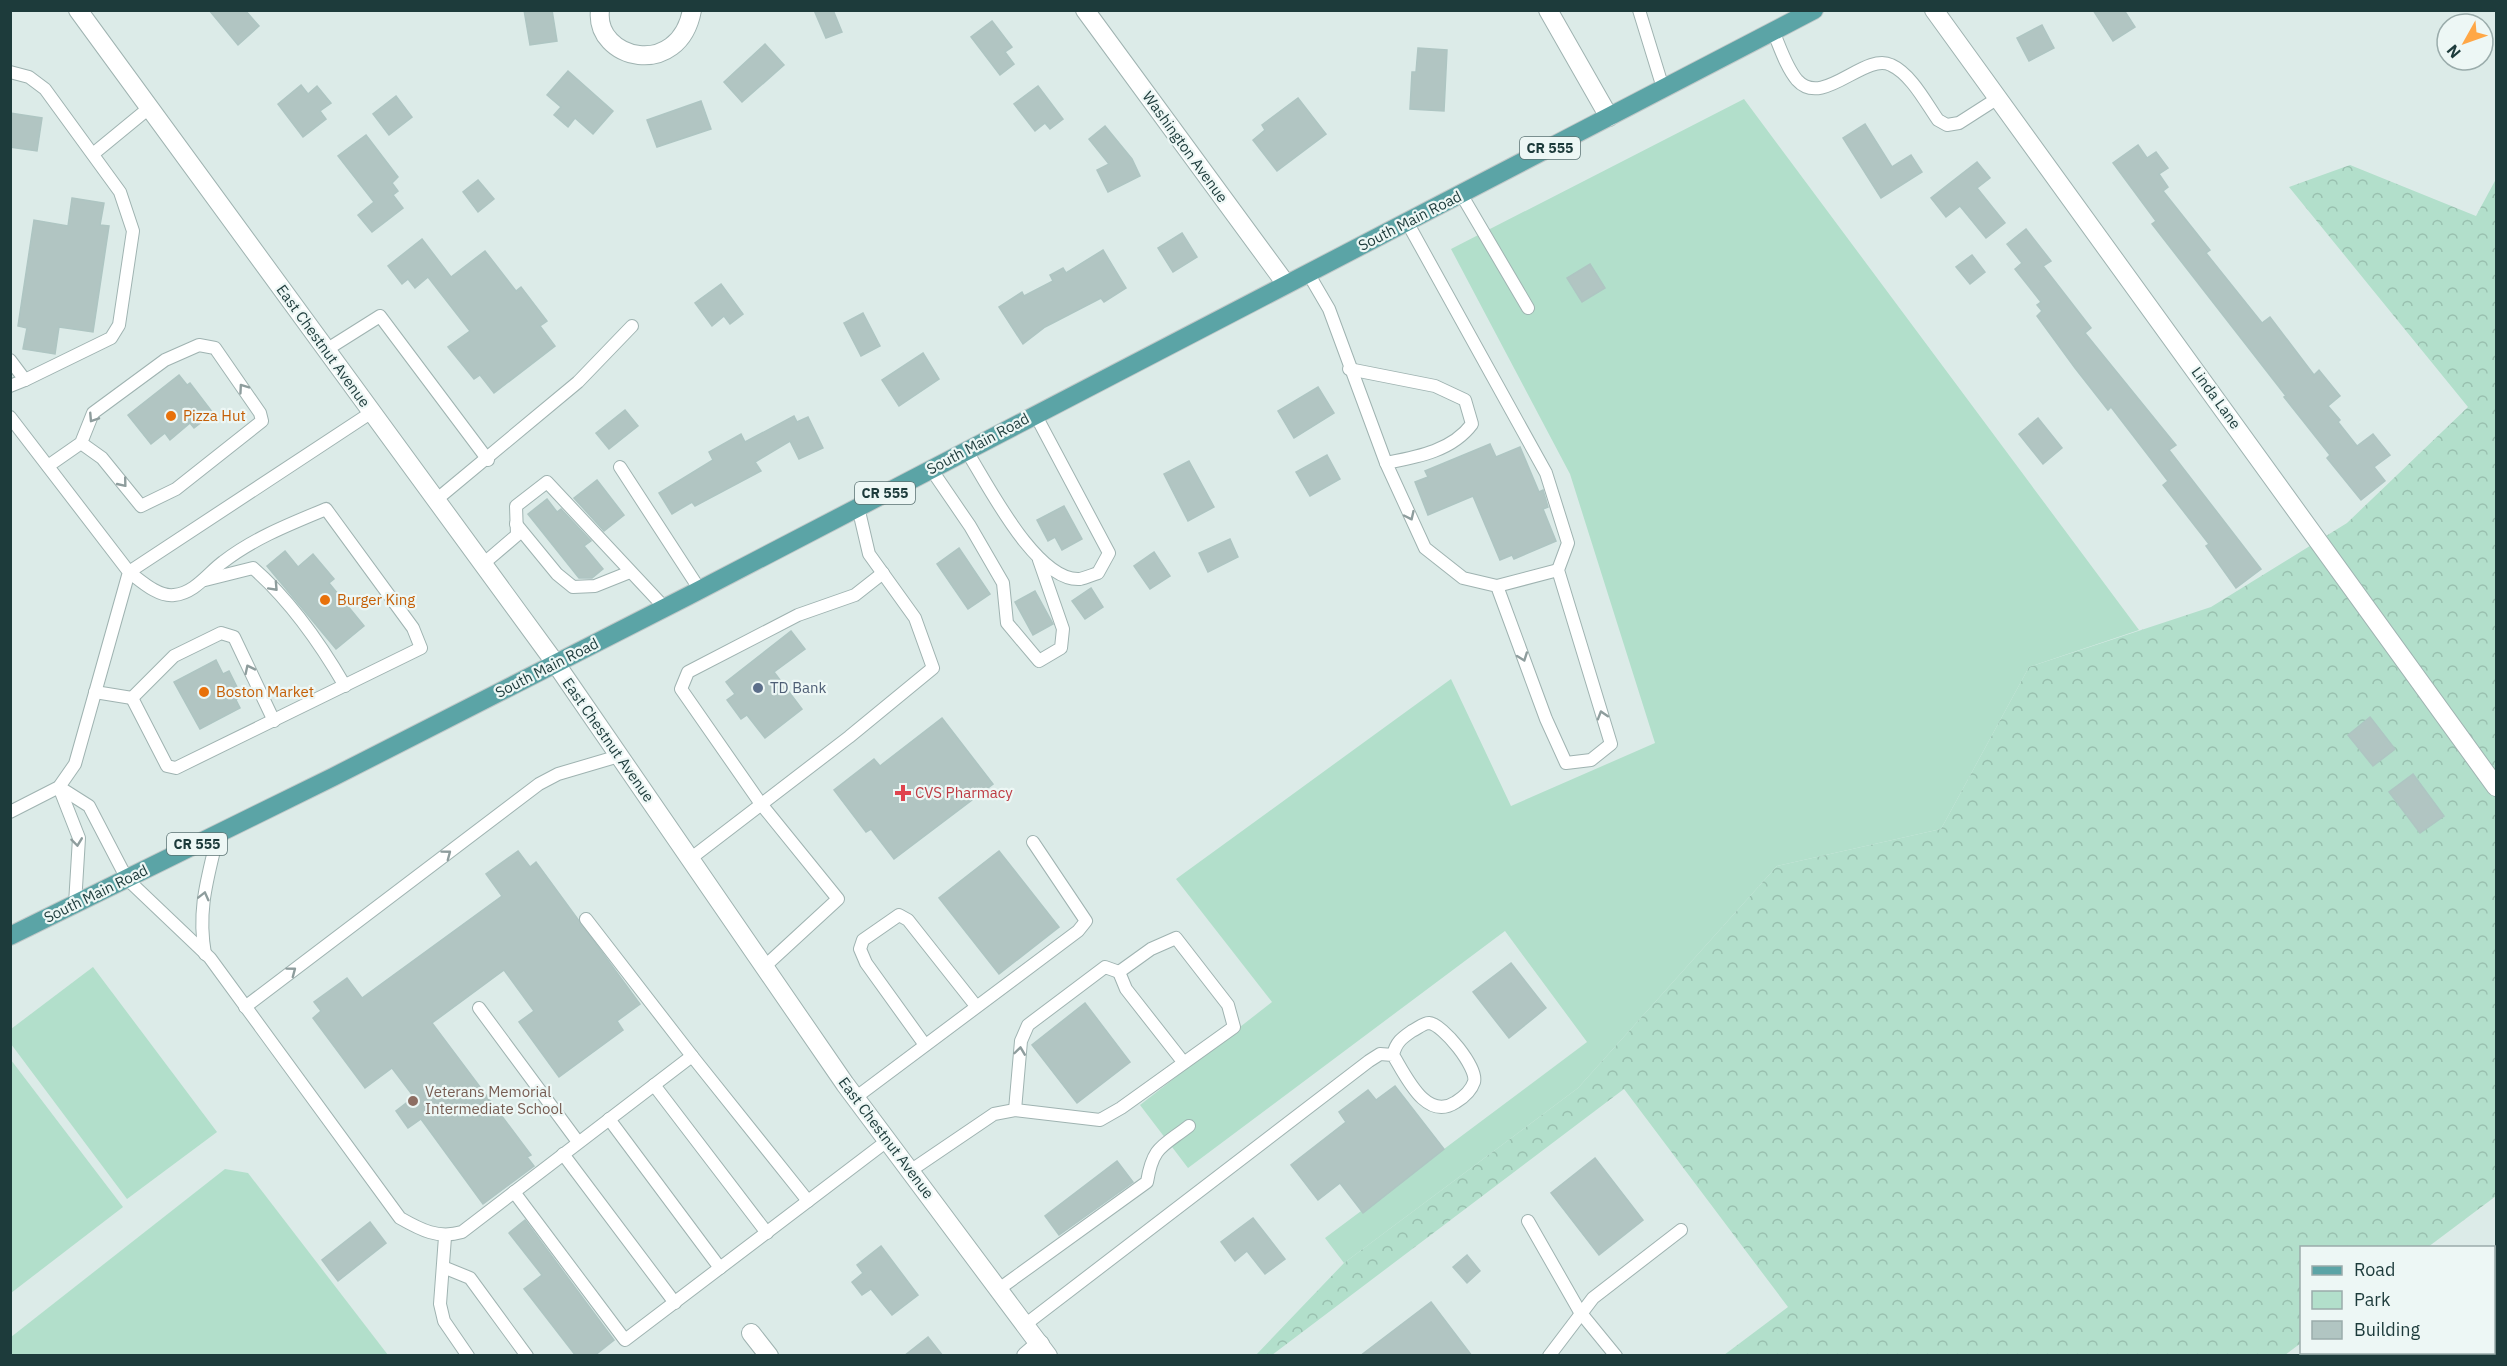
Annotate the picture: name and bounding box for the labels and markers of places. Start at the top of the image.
place label: Pizza Hut [183,406,246,425]
marker: Pizza Hut [164,409,178,423]
place label: Burger King [337,590,415,609]
marker: Burger King [318,593,332,607]
place label: TD Bank [770,678,827,697]
marker: TD Bank [751,681,765,695]
place label: Boston Market [216,682,314,701]
marker: Boston Market [197,685,211,699]
place label: CVS Pharmacy [915,783,1013,802]
marker: CVS Pharmacy [896,786,910,800]
place label: Veterans Memorial Intermediate School [425,1082,563,1118]
marker: Veterans Memorial Intermediate School [406,1094,420,1108]

